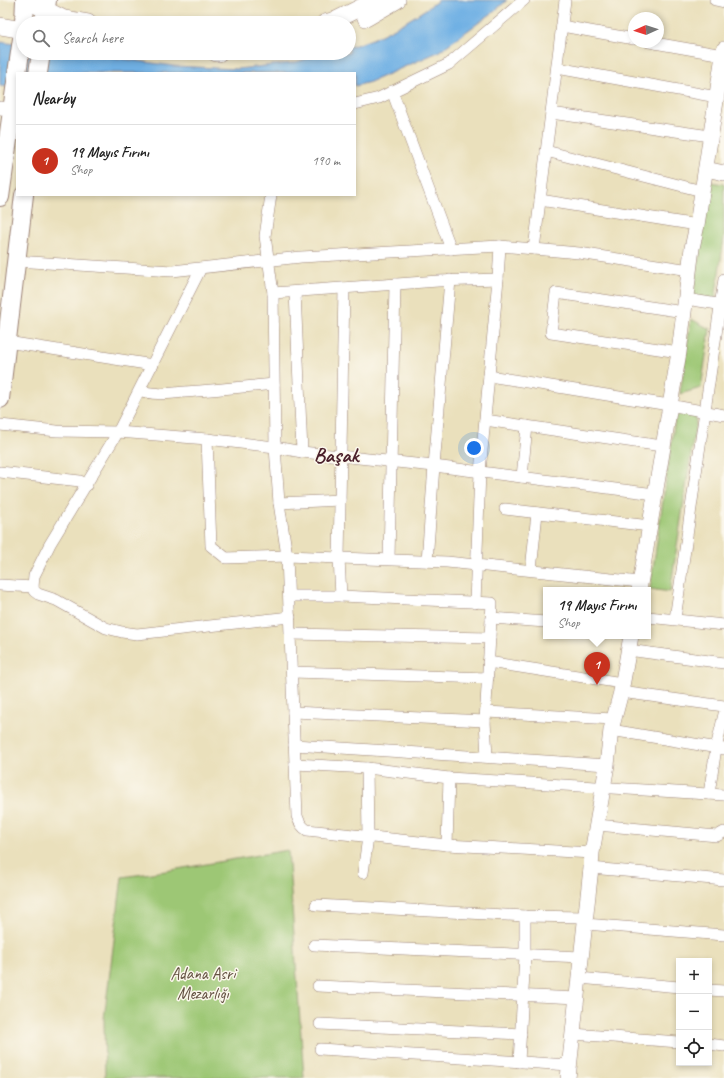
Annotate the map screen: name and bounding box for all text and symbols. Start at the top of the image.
north arrow [628,12,664,48]
search box [16,16,356,60]
icon: search [30,27,52,49]
text: Search here [62,29,123,48]
text: Nearby [32,88,75,109]
text: 19 Mayıs Fırını [70,143,149,162]
text: 1 [42,153,48,169]
text: 190 m [312,153,340,169]
text: Shop [70,162,92,178]
your location [464,438,484,458]
district label: Başak [314,442,361,468]
popup [543,587,651,639]
text: 19 Mayıs Fırını [558,596,636,615]
text: Shop [558,615,580,631]
pin: 1 [584,652,610,685]
map controls [676,958,712,1066]
button: + [676,958,712,994]
park label: Adana Asri Mezarlığı [171,963,238,1004]
button: − [676,994,712,1030]
button: locate [676,1030,712,1066]

